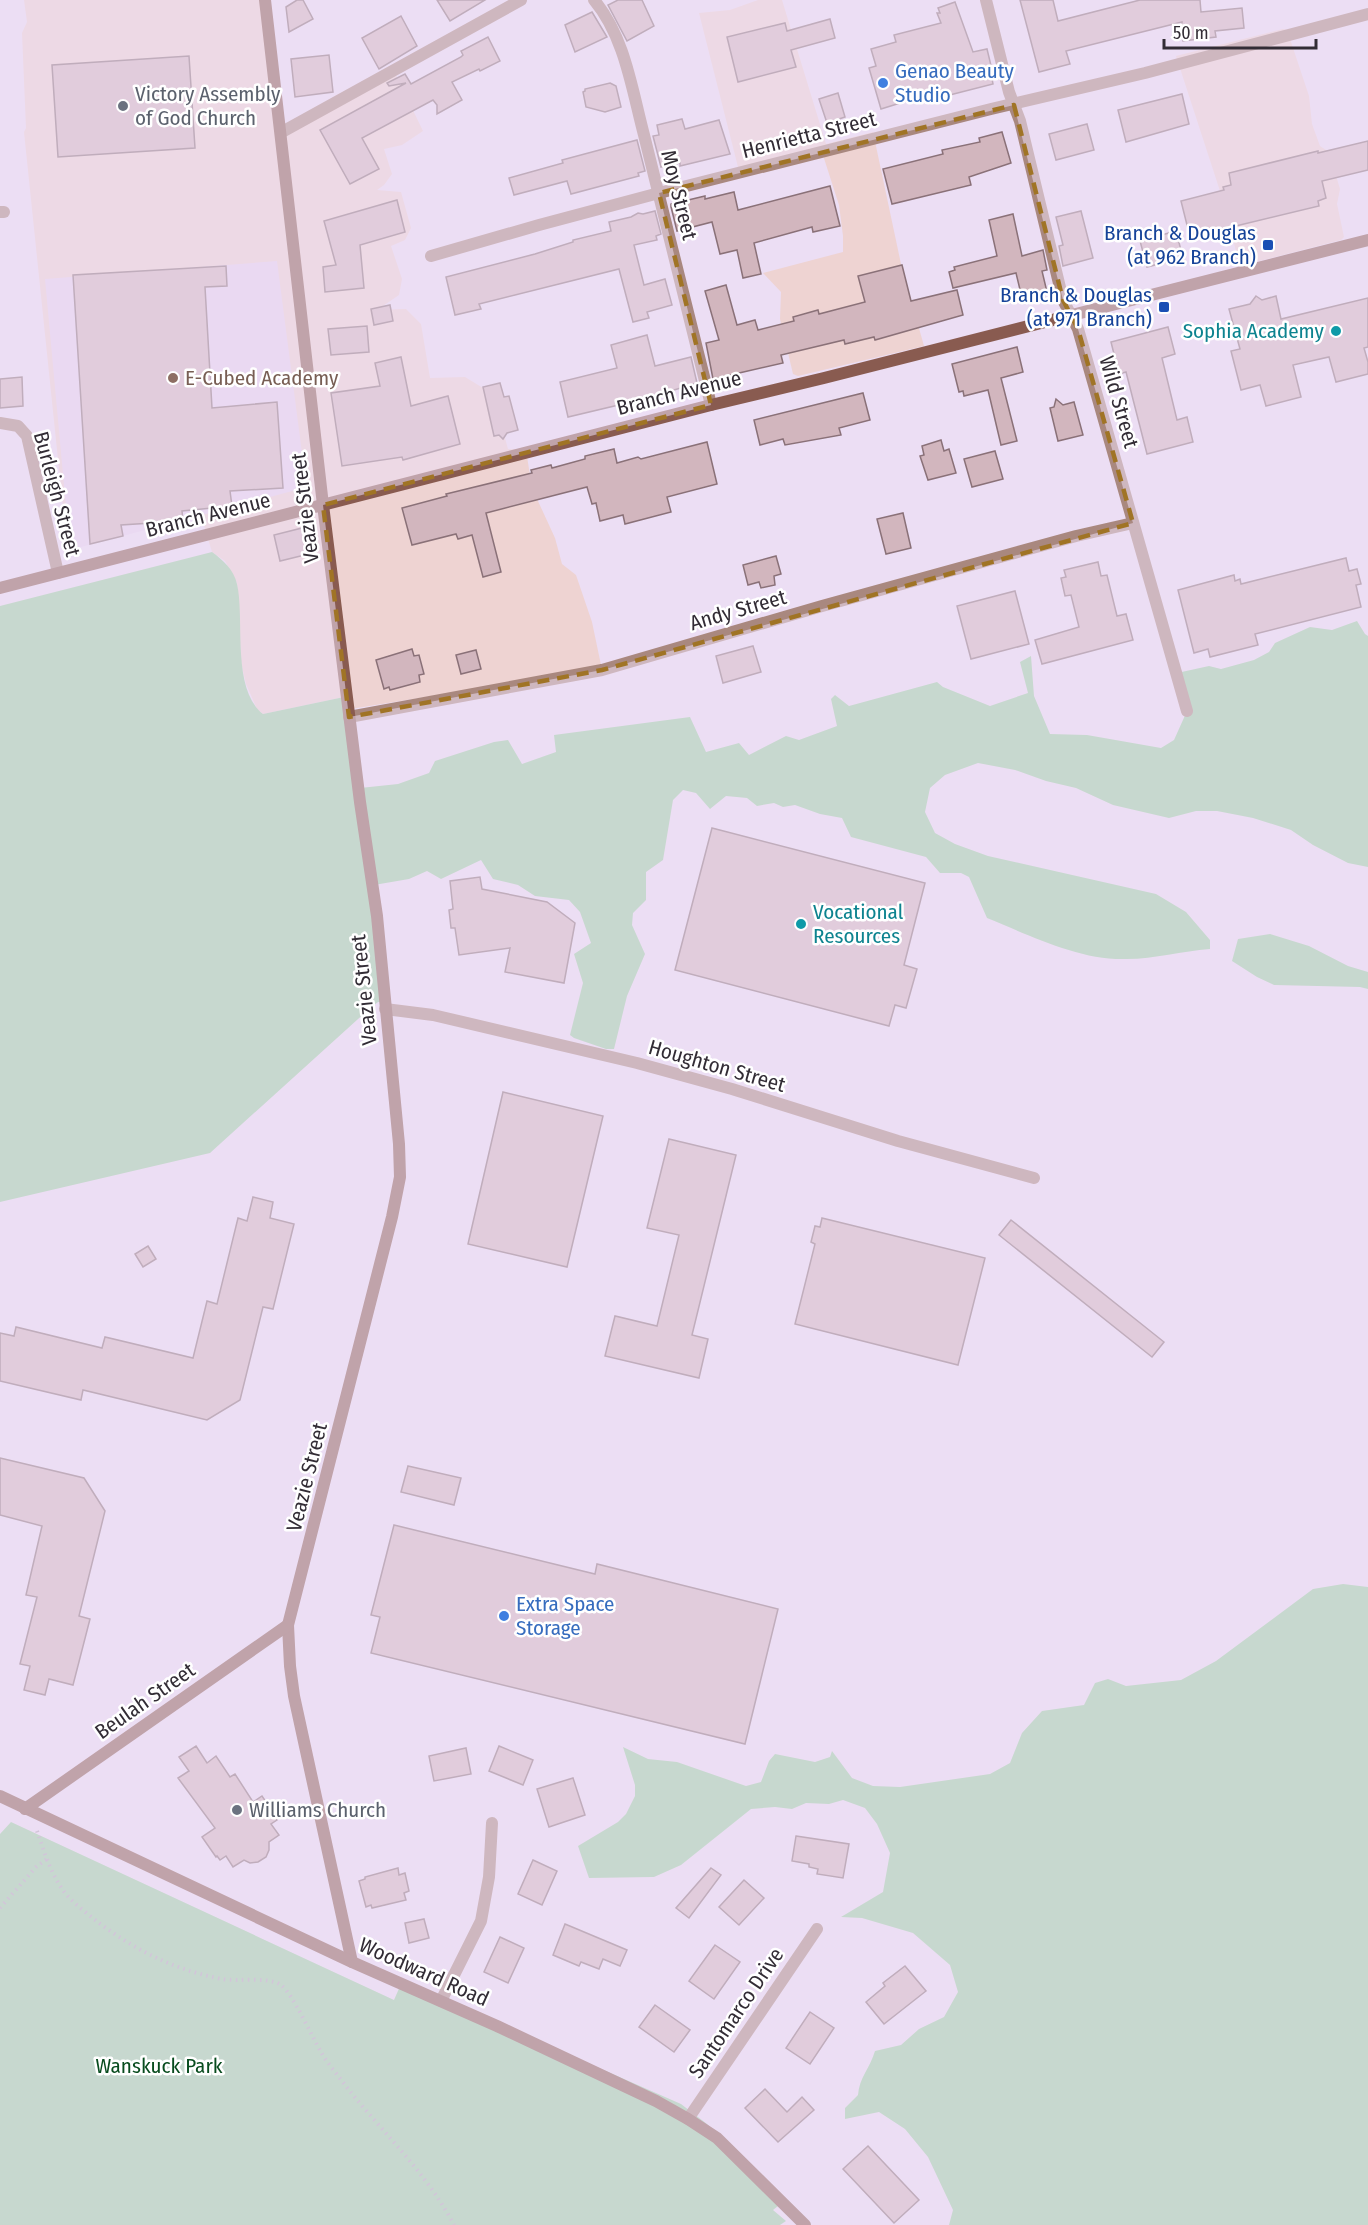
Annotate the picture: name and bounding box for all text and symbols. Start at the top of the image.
scale bar [1164,12,1316,50]
text: 50 m [1173,22,1209,44]
place label: Genao Beauty Studio [895,58,1014,108]
marker: Genao Beauty Studio [876,76,890,90]
place label: Victory Assembly of God Church [135,81,281,131]
marker: Victory Assembly of God Church [116,99,130,113]
street label: Henrietta Street [739,106,879,164]
street label: Moy Street [655,147,703,243]
place label: Branch & Douglas (at 962 Branch) [1104,220,1256,270]
marker: Branch & Douglas (at 962 Branch) [1261,238,1275,252]
place label: Branch & Douglas (at 971 Branch) [1000,282,1152,332]
marker: Branch & Douglas (at 971 Branch) [1157,300,1171,314]
place label: Sophia Academy [1183,318,1325,344]
marker: Sophia Academy [1329,324,1343,338]
street label: Wild Street [1094,353,1145,451]
place label: E-Cubed Academy [185,365,339,391]
street label: Branch Avenue [614,365,744,421]
marker: E-Cubed Academy [166,371,180,385]
street label: Burleigh Street [28,429,86,560]
street label: Veazie Street [285,451,325,565]
street label: Branch Avenue [143,487,273,543]
street label: Andy Street [687,584,789,636]
place label: Vocational Resources [813,899,904,949]
marker: Vocational Resources [794,917,808,931]
street label: Veazie Street [345,933,383,1047]
street label: Houghton Street [646,1034,788,1098]
street label: Veazie Street [281,1420,333,1534]
place label: Extra Space Storage [516,1591,614,1641]
marker: Extra Space Storage [497,1609,511,1623]
street label: Beulah Street [90,1657,200,1745]
place label: Williams Church [249,1797,386,1823]
marker: Williams Church [230,1803,244,1817]
street label: Woodward Road [355,1932,493,2012]
street label: Santomarco Drive [683,1943,789,2083]
park label: Wanskuck Park [95,2053,223,2079]

